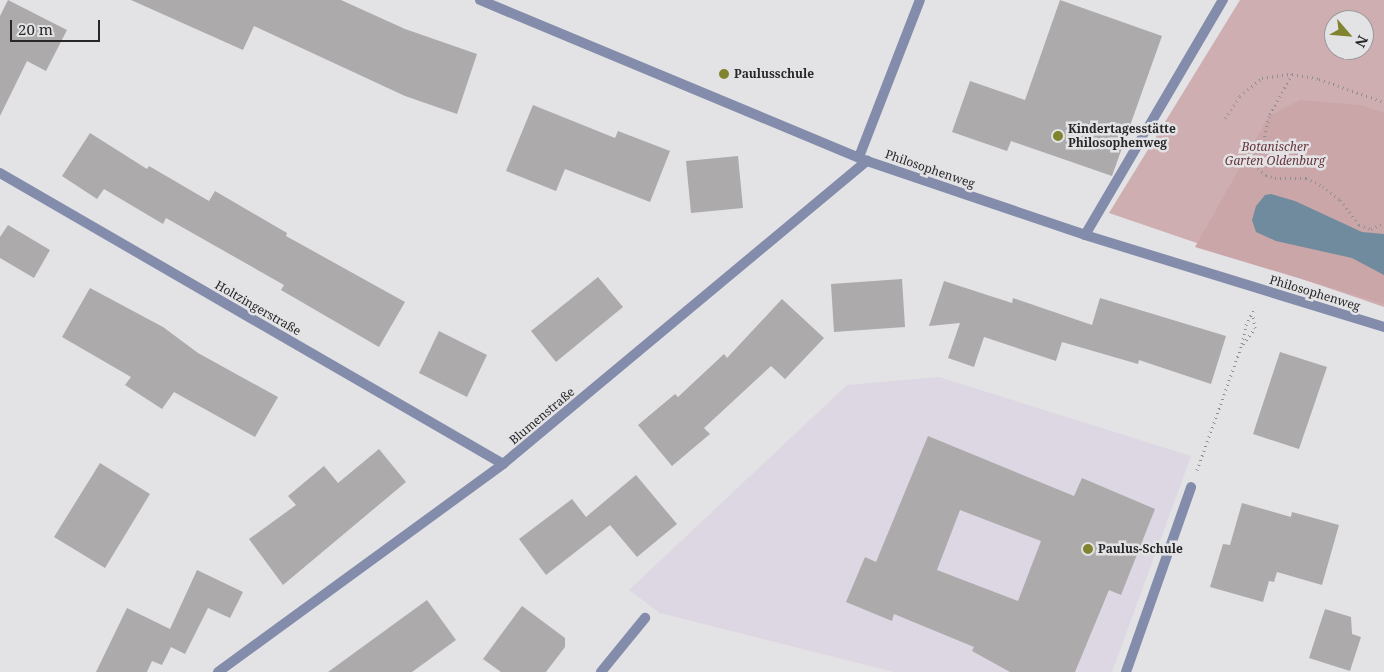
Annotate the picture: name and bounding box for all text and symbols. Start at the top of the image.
scale bar [12,10,102,42]
north arrow [1324,10,1374,60]
text: 20 m [18,19,53,39]
text: N [1351,32,1373,51]
place label: Paulusschule [734,67,814,81]
marker: Paulusschule [718,68,730,80]
place label: Kindertagesstätte Philosophenweg [1068,122,1176,150]
marker: Kindertagesstätte Philosophenweg [1052,130,1064,142]
park label: Botanischer Garten Oldenburg [1225,140,1325,168]
street label: Philosophenweg [883,147,977,191]
street label: Philosophenweg [1268,272,1362,314]
street label: Holtzingerstraße [213,278,303,338]
street label: Blumenstraße [506,385,578,447]
place label: Paulus-Schule [1098,542,1183,556]
marker: Paulus-Schule [1082,543,1094,555]

